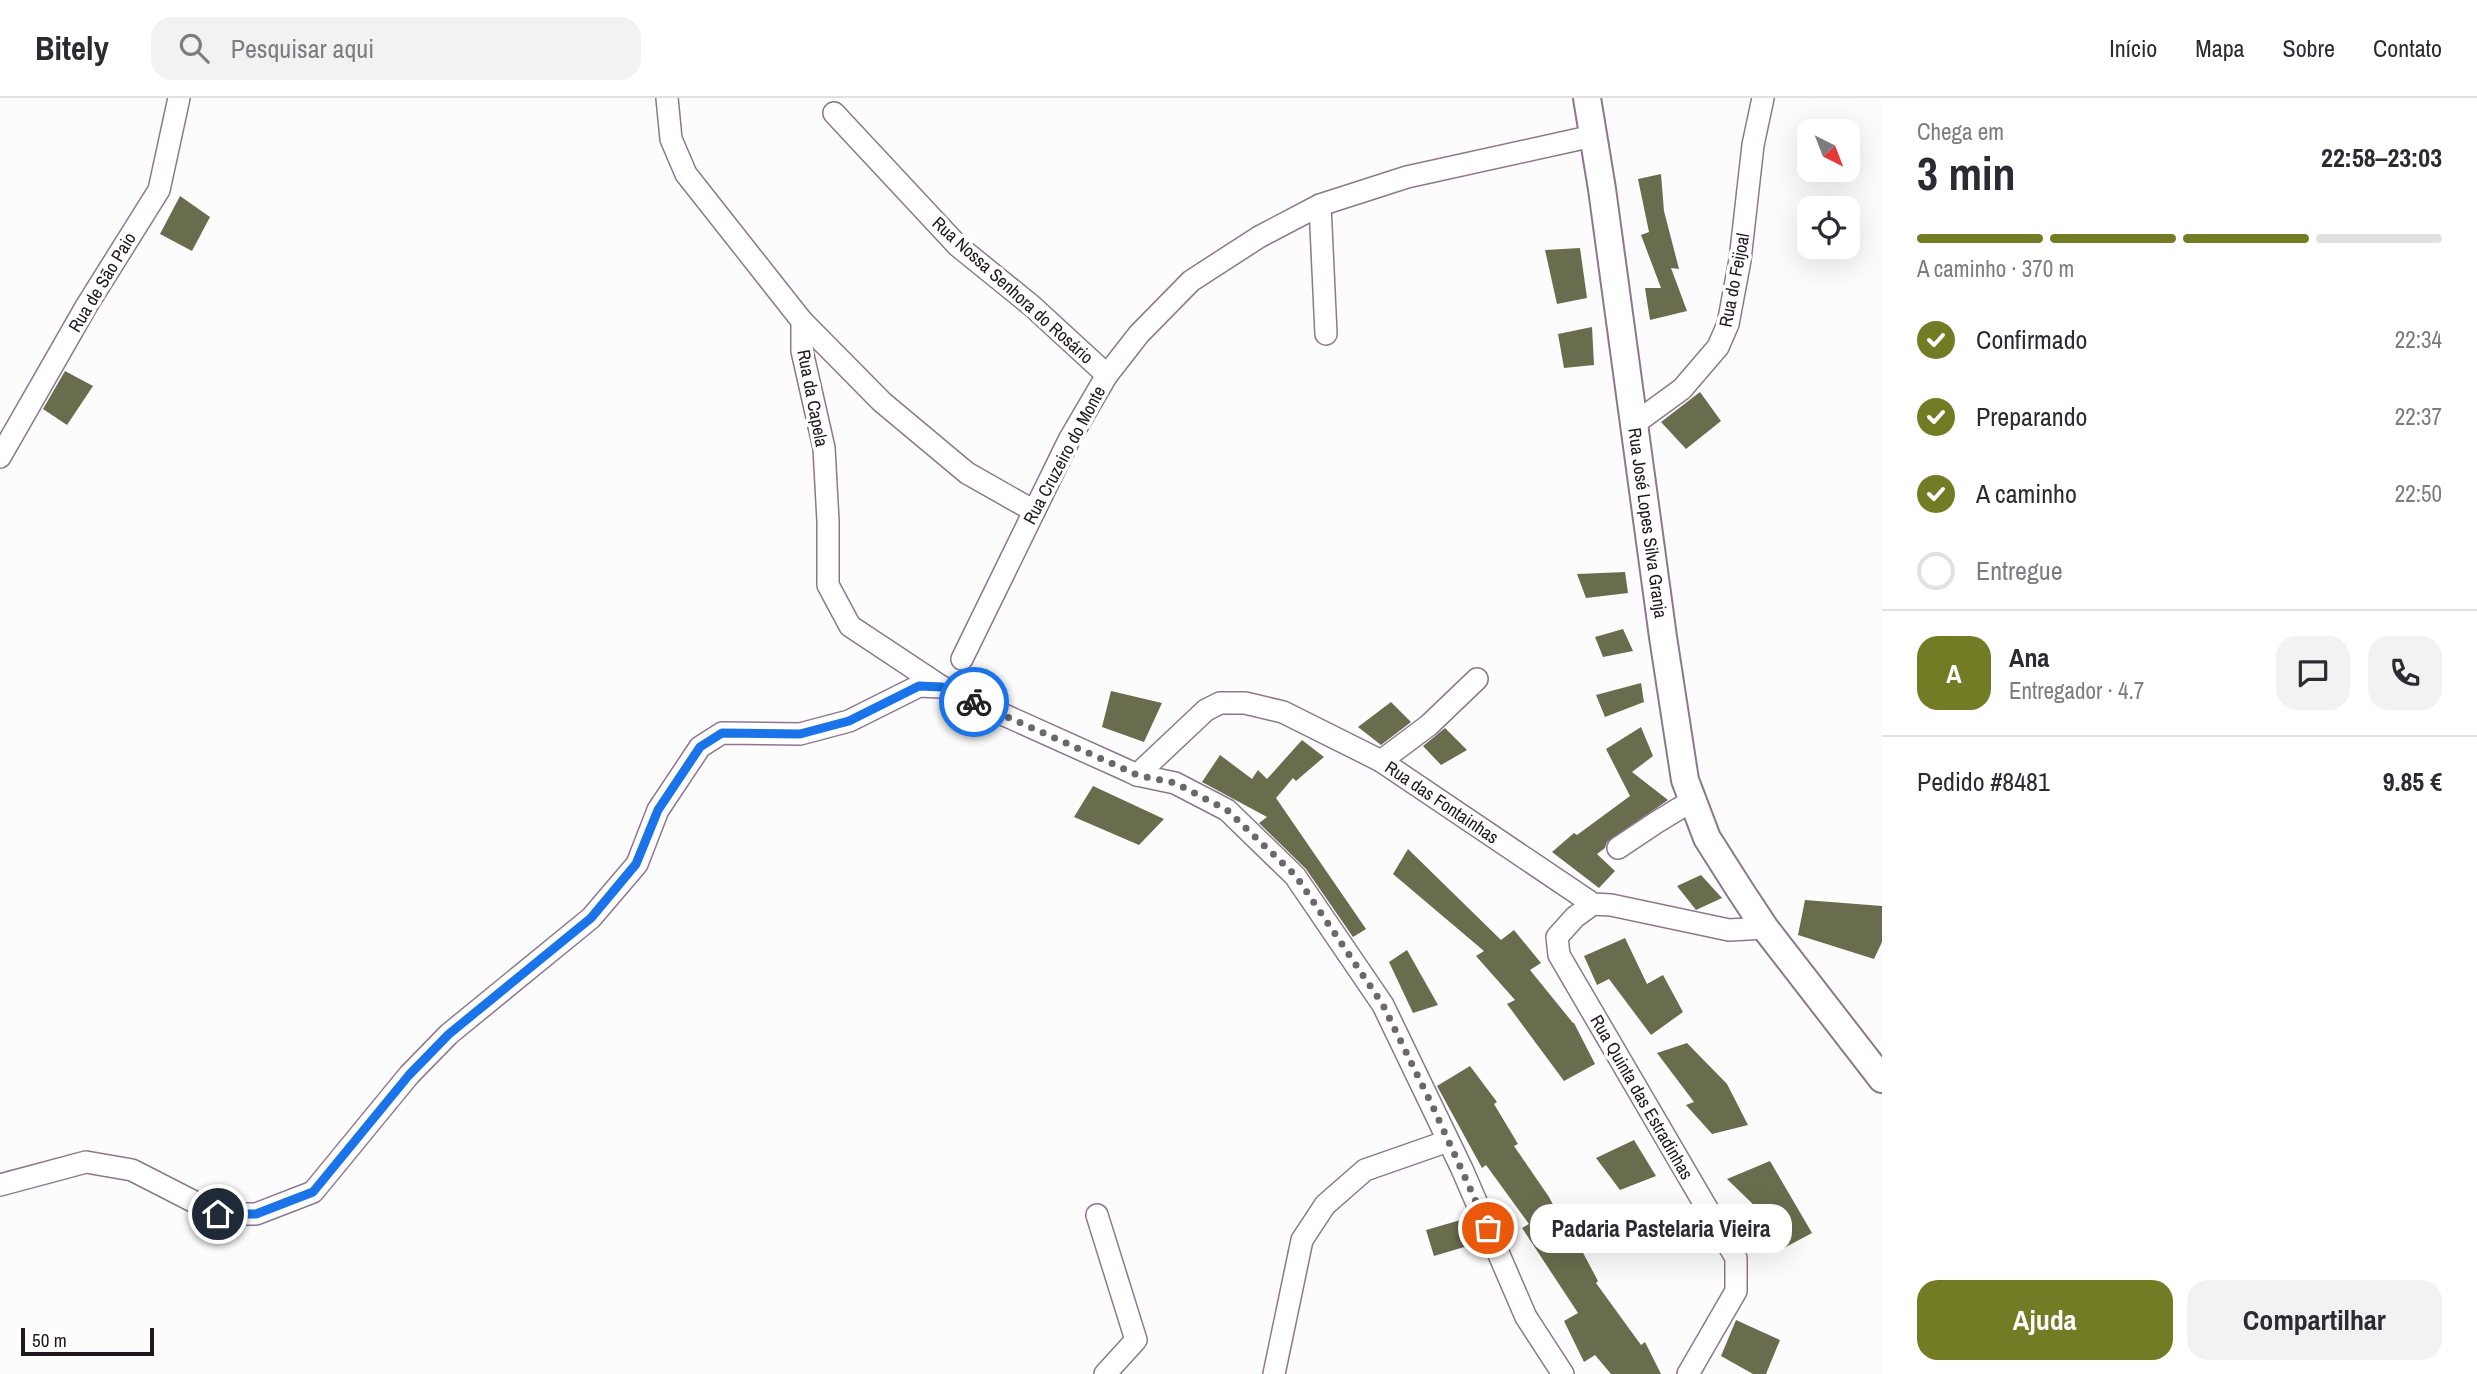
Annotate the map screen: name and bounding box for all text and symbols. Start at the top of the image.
search box [151,17,641,80]
text: Bitely [35,26,109,70]
icon: search [175,29,213,67]
text: Pesquisar aqui [231,31,374,66]
text: Início [2109,32,2157,64]
text: Mapa [2195,32,2245,64]
text: Sobre [2283,32,2335,64]
text: Contato [2373,32,2442,64]
text: Chega em [1917,116,2004,147]
north arrow [1797,119,1860,182]
map controls [1797,119,1860,259]
text: 22:58–23:03 [2321,140,2442,175]
text: 3 min [1917,142,2016,204]
button: locate [1797,196,1860,259]
street label: Rua Nossa Senhora do Rosário [927,211,1099,369]
street label: Rua de São Paio [62,227,142,337]
street label: Rua do Feijoal [1713,231,1755,329]
text: A caminho · 370 m [1917,253,2074,284]
icon: check [1917,321,1955,359]
text: Confirmado [1976,322,2087,357]
text: 22:34 [2395,324,2442,355]
street label: Rua da Capela [791,347,835,449]
street label: Rua Cruzeiro do Monte [1017,381,1111,529]
icon: check [1917,398,1955,436]
text: Preparando [1976,399,2087,434]
text: 22:37 [2395,401,2442,432]
street label: Rua José Lopes Silva Granja [1622,426,1674,620]
icon: check [1917,475,1955,513]
text: A caminho [1976,476,2077,511]
text: 22:50 [2395,478,2442,509]
text: Entregue [1976,553,2063,588]
button: chat [2276,636,2350,710]
button: phone [2368,636,2442,710]
text: Ana [2009,640,2049,675]
text: A [1946,656,1962,691]
courier [939,667,1009,737]
text: Entregador · 4.7 [2009,675,2144,706]
icon: bike [955,683,993,721]
street label: Rua das Fontainhas [1380,755,1504,849]
text: Pedido #8481 [1917,764,2050,799]
text: 9.85 € [2383,764,2442,799]
street label: Rua Quinta das Estradinhas [1585,1010,1699,1184]
pin [188,1184,248,1244]
icon: home [199,1195,237,1233]
pin [1458,1198,1518,1258]
callout: Padaria Pastelaria Vieira [1530,1204,1792,1252]
icon: bag [1469,1209,1507,1247]
text: Padaria Pastelaria Vieira [1552,1213,1770,1244]
button: Ajuda [1917,1280,2173,1360]
button: Compartilhar [2187,1280,2442,1360]
scale bar [21,1325,154,1357]
text: 50 m [32,1327,67,1353]

